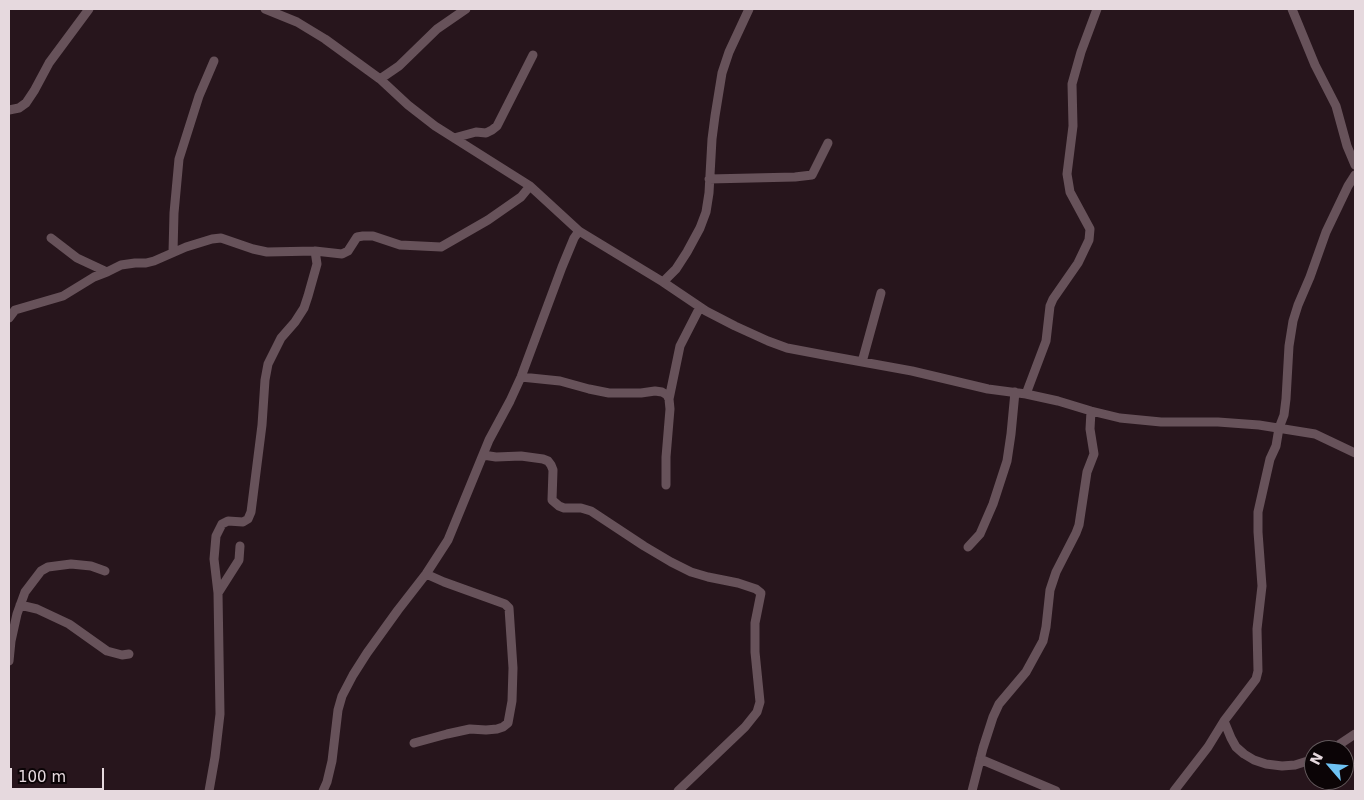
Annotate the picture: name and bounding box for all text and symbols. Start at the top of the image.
north arrow [1304,740,1354,790]
text: N [1307,750,1326,767]
scale bar [12,758,106,790]
text: 100 m [18,768,66,786]

